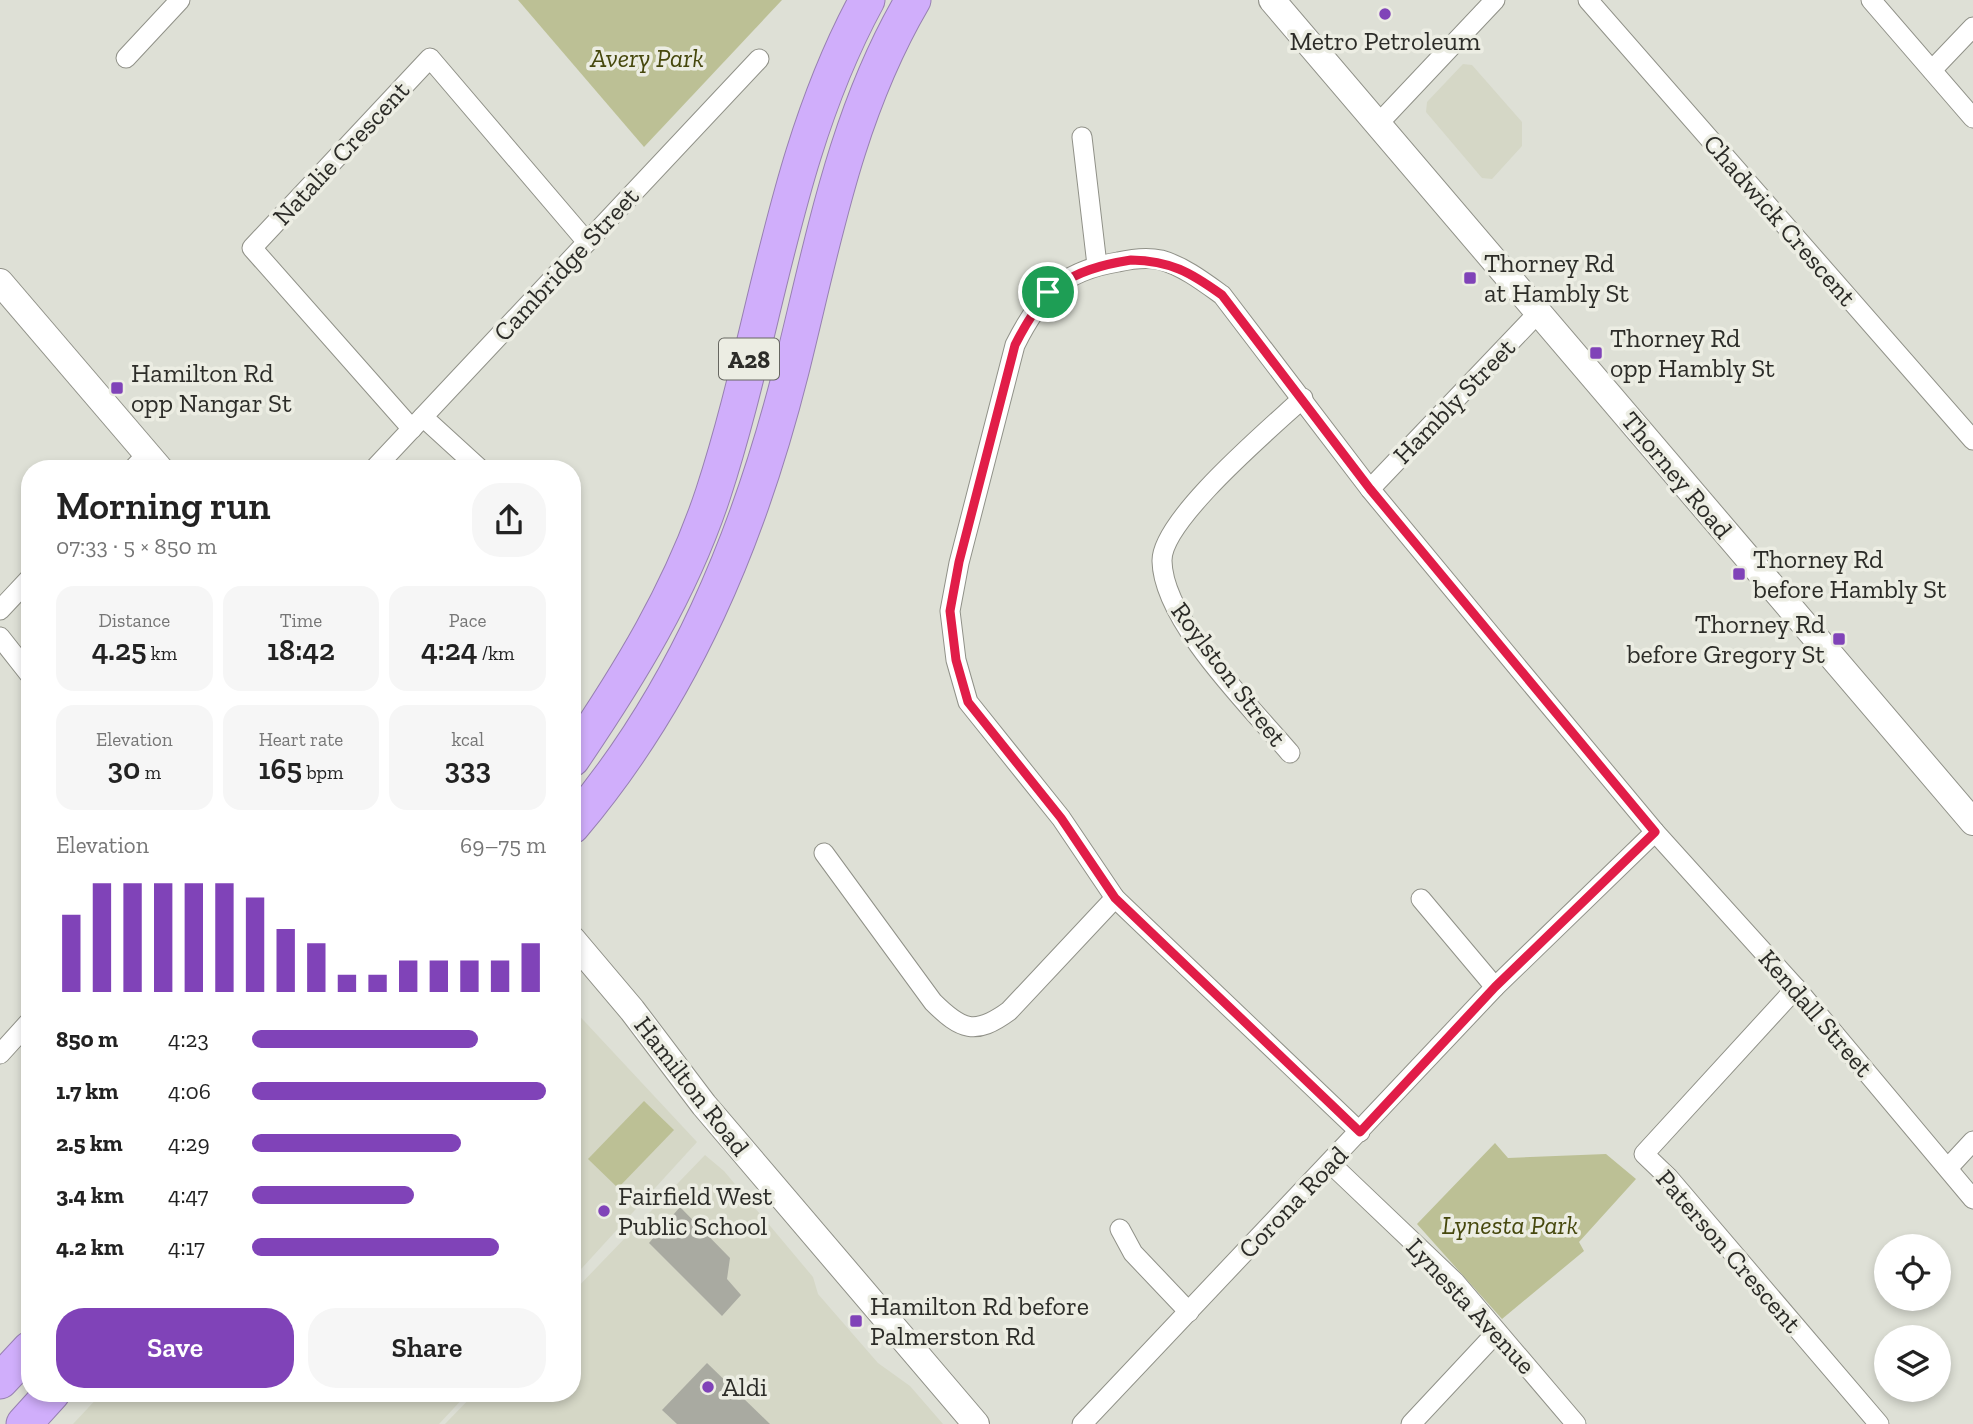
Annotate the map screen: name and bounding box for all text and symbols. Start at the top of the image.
marker: Metro Petroleum [1377,6,1393,22]
place label: Metro Petroleum [1290,25,1481,57]
park label: Avery Park [589,42,704,74]
street label: Natalie Crescent [266,74,416,232]
street label: Chadwick Crescent [1697,128,1863,313]
street label: Cambridge Street [486,180,646,348]
place label: Thorney Rd at Hambly St [1484,247,1629,309]
pin [1018,262,1078,322]
marker: Thorney Rd at Hambly St [1462,270,1478,286]
icon: arrive [1029,273,1067,311]
place label: Thorney Rd opp Hambly St [1610,322,1775,384]
street label: Hambly Street [1386,331,1522,470]
road number: A28 [719,338,779,380]
marker: Thorney Rd opp Hambly St [1588,345,1604,361]
place label: Hamilton Rd opp Nangar St [131,357,292,419]
marker: Hamilton Rd opp Nangar St [109,380,125,396]
street label: Thorney Road [1615,405,1739,545]
text: Morning run [56,483,271,529]
button: share [472,483,546,557]
text: 07:33 · 5 × 850 m [56,532,217,560]
place label: Thorney Rd before Hambly St [1752,543,1947,605]
marker: Thorney Rd before Hambly St [1731,566,1747,582]
street label: Roylston Street [1164,596,1294,753]
place label: Thorney Rd before Gregory St [1626,608,1825,670]
text: Distance [98,609,170,632]
text: Time [280,609,322,632]
text: Pace [449,609,487,632]
marker: Thorney Rd before Gregory St [1831,631,1847,647]
text: 4.25 [92,632,146,668]
text: 18:42 [267,632,335,668]
text: 4:24 [421,632,477,668]
text: km [146,642,177,665]
text: /km [477,642,514,665]
text: Elevation [96,728,173,751]
text: Heart rate [259,728,343,751]
text: kcal [451,728,484,751]
text: 30 [108,751,140,787]
text: 165 [259,751,302,787]
text: 333 [444,751,491,787]
text: m [140,761,161,784]
text: bpm [302,761,343,784]
text: Elevation [56,831,149,859]
text: 69–75 m [460,831,546,859]
street label: Kendall Street [1752,943,1880,1084]
street label: Hamilton Road [628,1010,756,1162]
text: 850 m [56,1025,118,1053]
text: 4:23 [168,1025,209,1053]
text: 1.7 km [56,1077,118,1105]
text: 4:06 [168,1077,211,1105]
text: 2.5 km [56,1129,123,1157]
text: 4:29 [168,1129,210,1157]
street label: Corona Road [1232,1139,1354,1265]
street label: Paterson Crescent [1649,1163,1809,1339]
place label: Fairfield West Public School [618,1180,773,1242]
text: 3.4 km [56,1181,124,1209]
text: 4:47 [168,1181,208,1209]
marker: Fairfield West Public School [596,1203,612,1219]
park label: Lynesta Park [1442,1209,1578,1241]
street label: Lynesta Avenue [1400,1231,1542,1381]
text: 4.2 km [56,1233,124,1261]
text: 4:17 [168,1233,205,1261]
map controls [1874,1234,1951,1402]
button: locate [1874,1234,1951,1311]
place label: Hamilton Rd before Palmerston Rd [870,1290,1089,1352]
button: Save [56,1308,294,1388]
button: Share [308,1308,546,1388]
marker: Hamilton Rd before Palmerston Rd [848,1313,864,1329]
button: layers [1874,1325,1951,1402]
place label: Aldi [722,1371,767,1403]
marker: Aldi [700,1379,716,1395]

